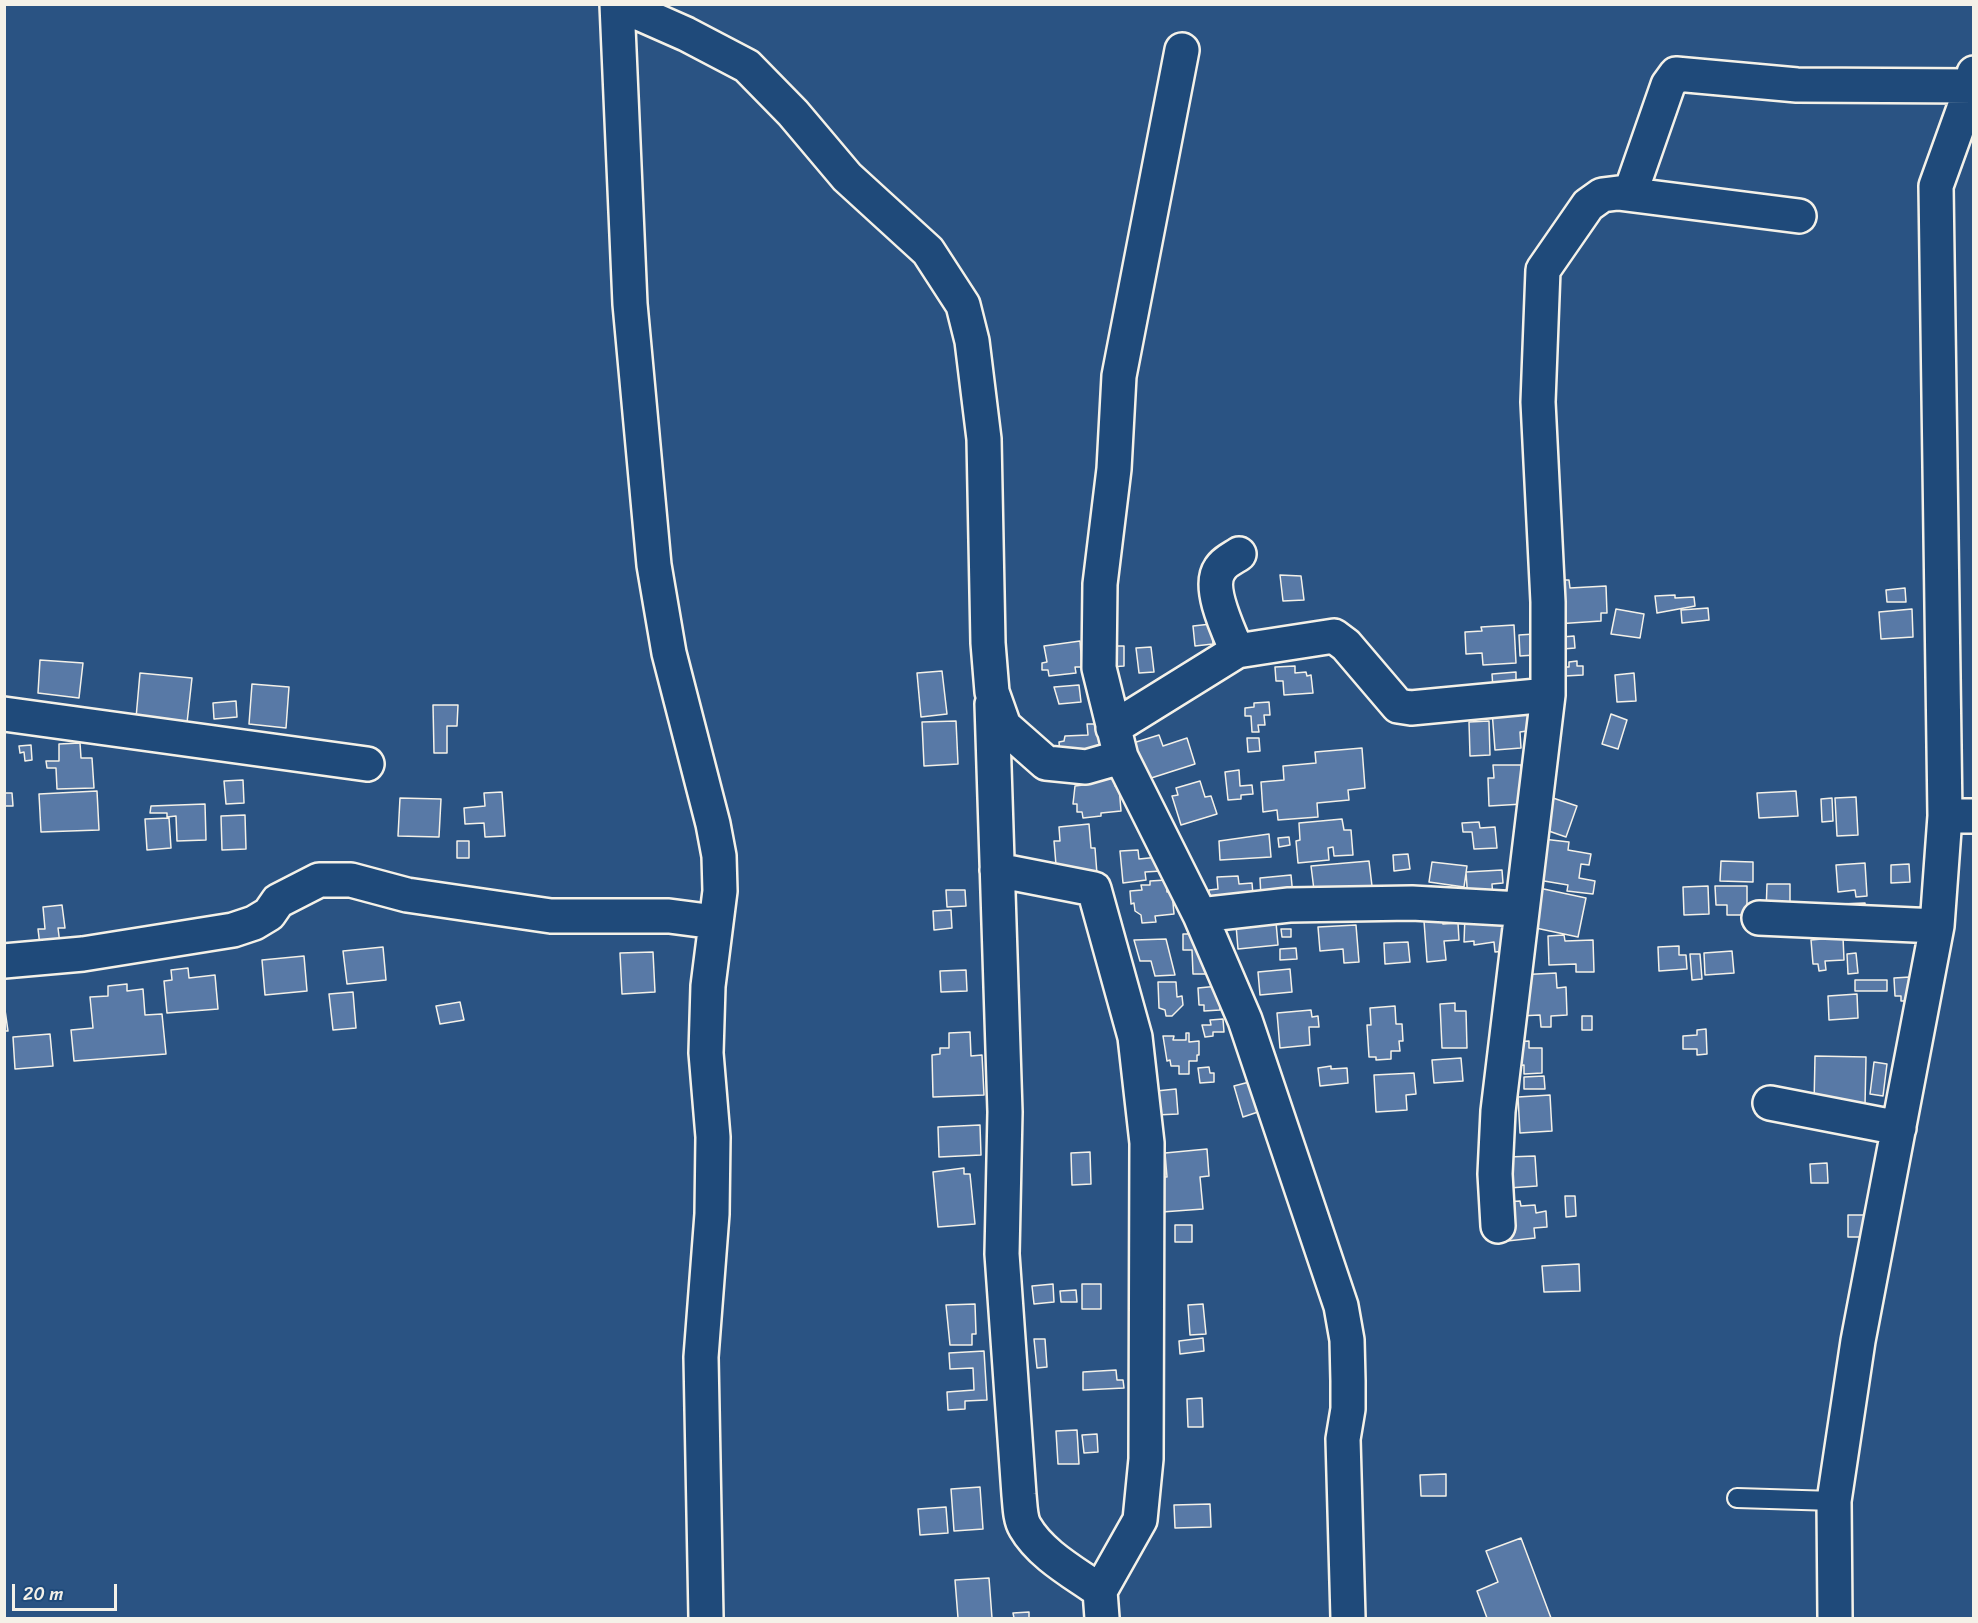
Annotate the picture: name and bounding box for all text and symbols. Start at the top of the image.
scale bar [15,1572,120,1610]
text: 20 m [23,1578,63,1610]

